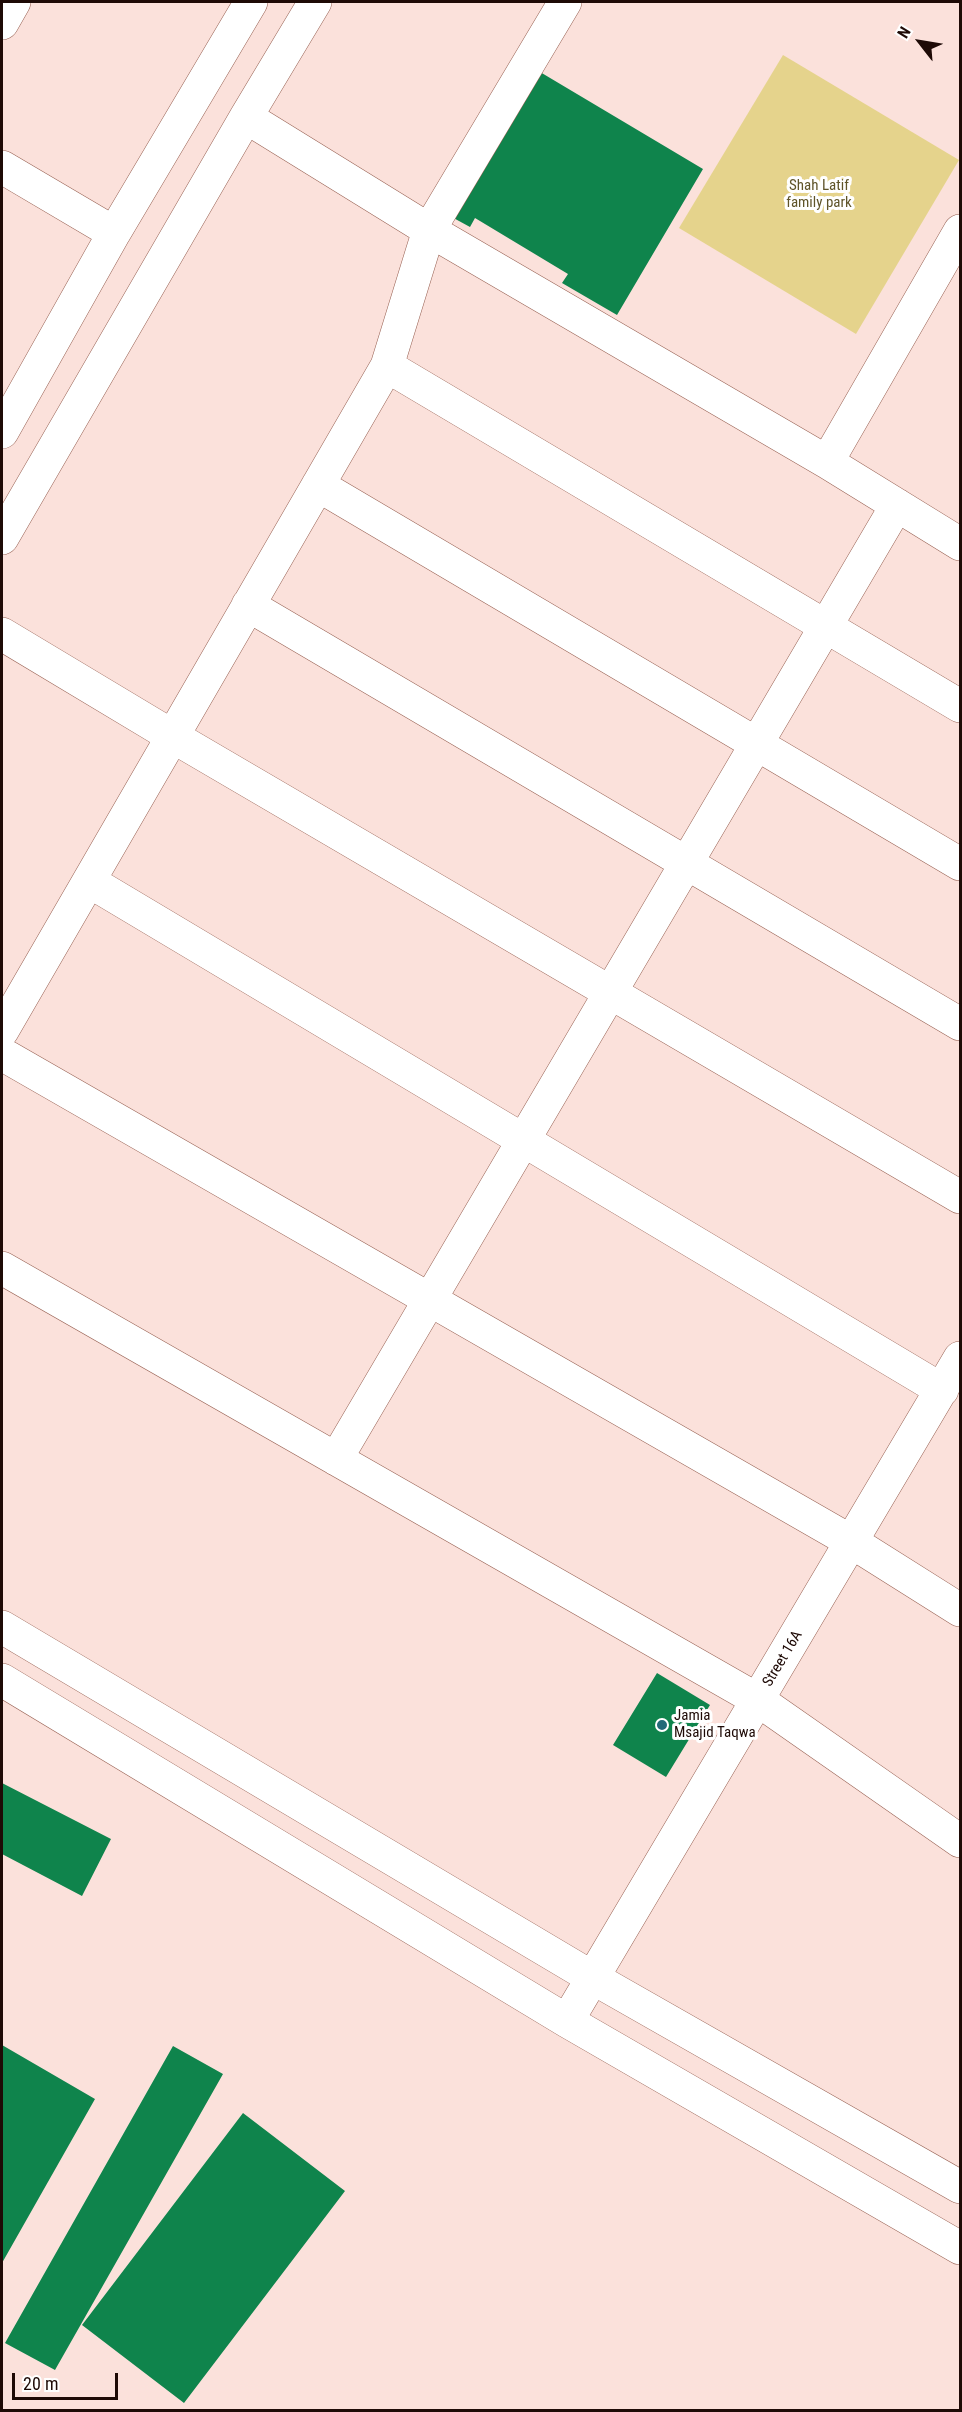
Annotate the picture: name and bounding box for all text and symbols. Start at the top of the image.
north arrow [890,12,950,72]
text: N [893,23,915,42]
park label: Shah Latif family park [786,177,852,212]
street label: Street 16A [759,1628,807,1690]
place label: Jamia Msajid Taqwa [674,1707,756,1742]
marker: Jamia Msajid Taqwa [655,1718,669,1732]
scale bar [15,2361,122,2399]
text: 20 m [23,2373,58,2394]

